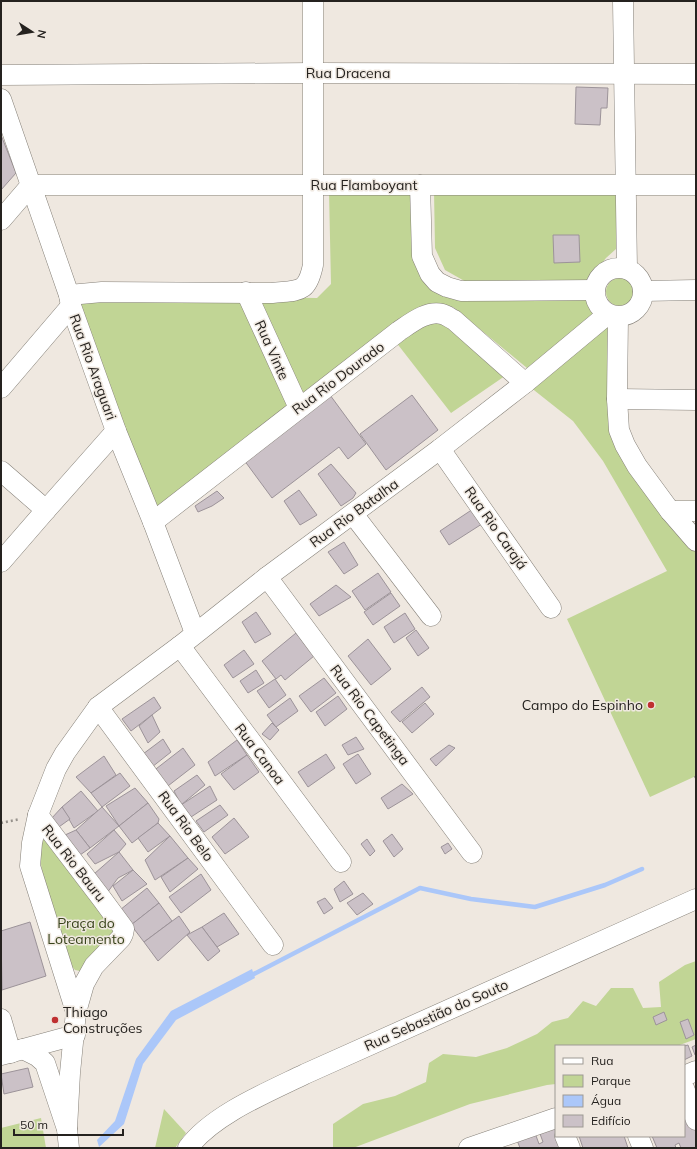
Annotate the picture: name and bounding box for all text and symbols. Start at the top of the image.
north arrow [12,12,52,52]
text: N [34,29,49,40]
street label: Rua Dracena [306,64,390,82]
street label: Rua Flamboyant [311,176,417,194]
street label: Rua Rio Araguari [65,312,121,422]
street label: Rua Vinte [251,317,293,383]
street label: Rua Rio Dourado [288,337,388,419]
street label: Rua Rio Batalha [306,475,402,551]
street label: Rua Rio Carajá [461,483,531,573]
street label: Rua Rio Capetinga [326,661,414,769]
place label: Campo do Espinho [522,696,643,714]
marker: Campo do Espinho [646,700,656,710]
street label: Rua Canoa [231,720,289,788]
street label: Rua Rio Belo [154,787,218,865]
street label: Rua Rio Bauru [38,821,110,905]
park label: Praça do Loteamento [47,914,125,948]
street label: Rua Sebastião do Souto [361,975,511,1055]
place label: Thiago Construções [63,1003,143,1037]
marker: Thiago Construções [50,1015,60,1025]
legend [555,1045,685,1137]
text: Rua [591,1053,613,1068]
text: Parque [591,1073,631,1088]
text: Água [591,1093,621,1108]
scale bar [14,1111,123,1137]
text: Edifício [591,1113,631,1128]
text: 50 m [20,1117,48,1132]

